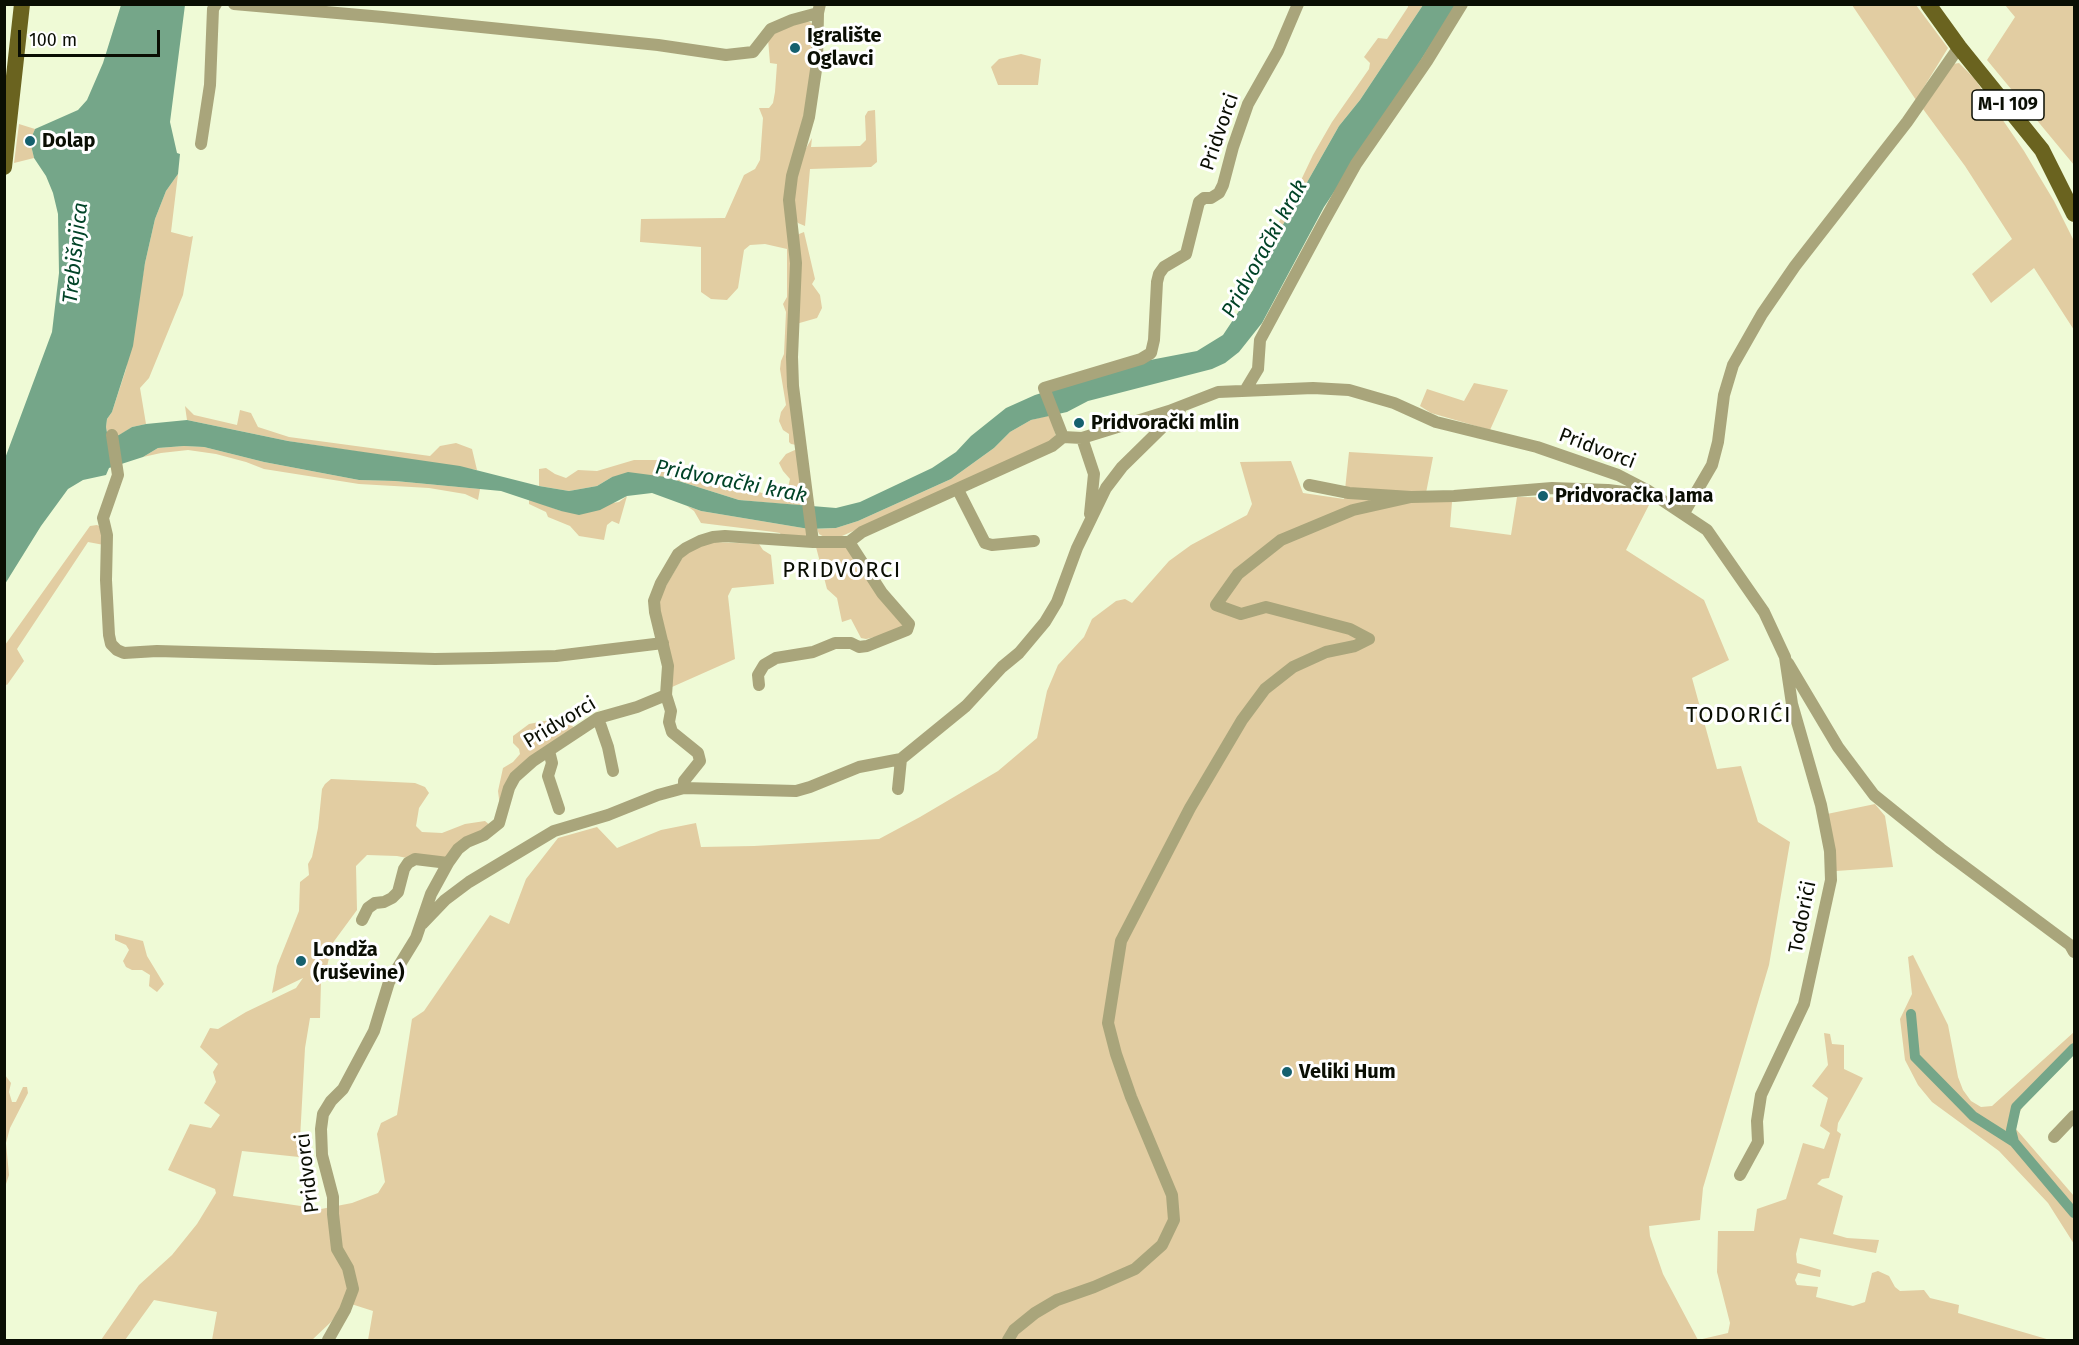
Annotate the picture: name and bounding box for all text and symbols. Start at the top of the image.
scale bar [21,18,164,56]
place label: Igralište Oglavci [807,24,882,71]
text: 100 m [29,29,77,51]
marker: Igralište Oglavci [788,41,802,55]
street label: Pridvorci [1196,90,1244,174]
road number: M-I 109 [1972,90,2044,120]
place label: Dolap [42,129,95,153]
marker: Dolap [23,134,37,148]
water label: Pridvorački krak [1217,175,1313,323]
water label: Trebišnjica [58,201,94,305]
place label: Pridvorački mlin [1091,411,1239,435]
marker: Pridvorački mlin [1072,416,1086,430]
street label: Pridvorci [1555,423,1639,475]
water label: Pridvorački krak [653,455,809,509]
place label: Pridvoračka Jama [1555,484,1713,508]
marker: Pridvoračka Jama [1536,489,1550,503]
district label: PRIDVORCI [782,558,902,584]
street label: Pridvorci [519,692,601,754]
district label: TODORIĆI [1686,703,1792,729]
street label: Todorići [1784,879,1822,955]
place label: Londža (ruševine) [313,938,404,985]
marker: Londža (ruševine) [294,954,308,968]
place label: Veliki Hum [1299,1060,1396,1084]
marker: Veliki Hum [1280,1065,1294,1079]
street label: Pridvorci [291,1132,325,1214]

